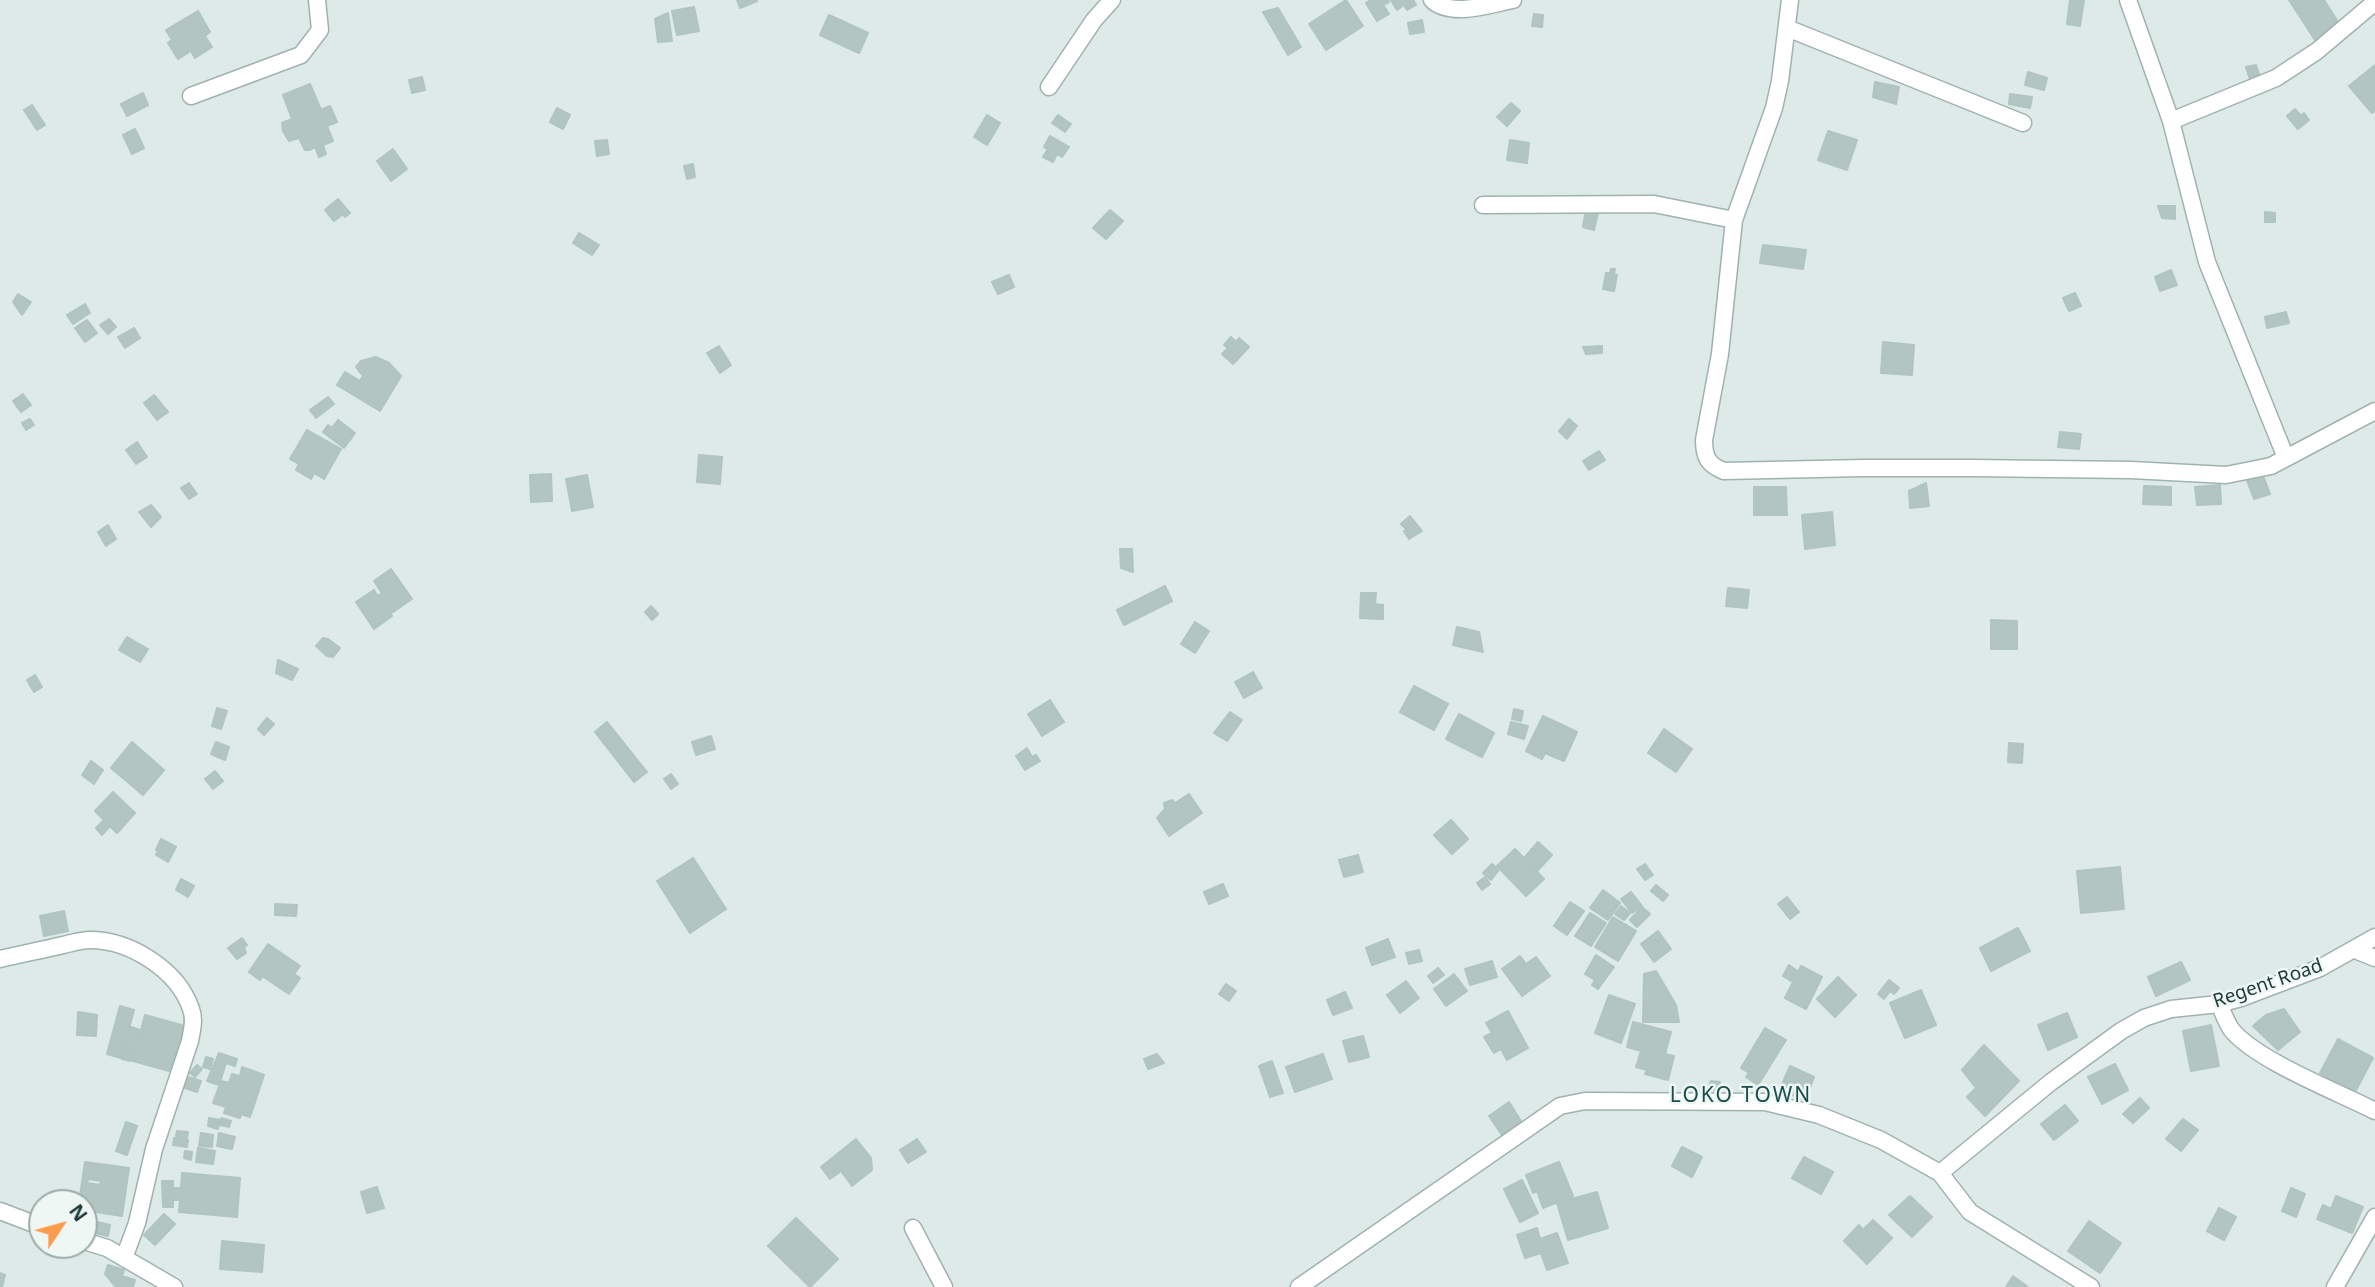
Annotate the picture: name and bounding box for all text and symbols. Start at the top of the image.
street label: Regent Road [2210,955,2326,1013]
district label: LOKO TOWN [1671,1083,1811,1109]
north arrow [28,1189,98,1259]
text: N [63,1199,93,1227]

